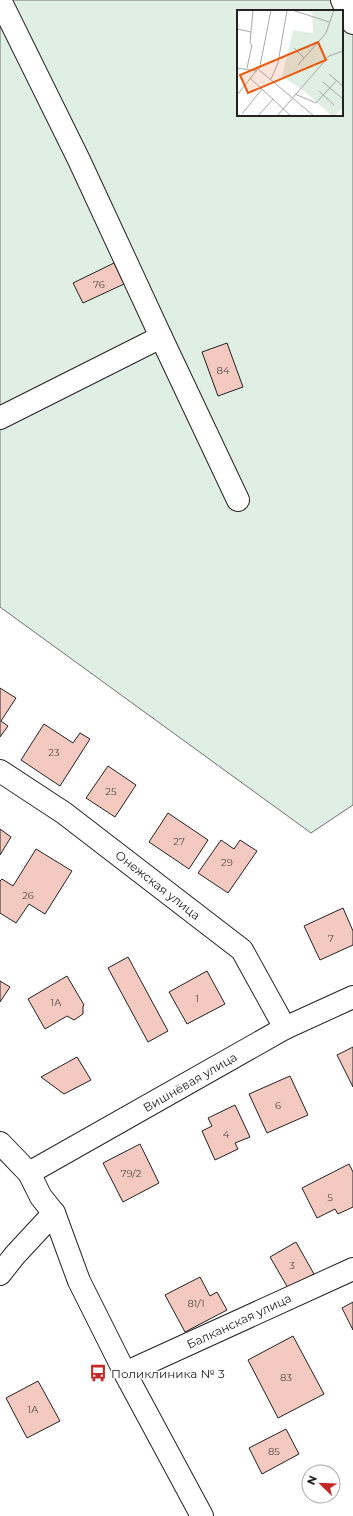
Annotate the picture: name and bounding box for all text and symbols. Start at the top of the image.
inset map [237,10,343,116]
house number: 76 [93,278,105,291]
house number: 84 [217,364,230,377]
house number: 23 [48,746,60,759]
house number: 25 [105,785,117,798]
house number: 27 [173,835,185,848]
street label: Онежская улица [113,847,203,923]
house number: 29 [221,856,233,869]
house number: 26 [22,889,34,902]
house number: 7 [328,932,334,945]
house number: 1 [195,992,199,1005]
house number: 1А [50,996,62,1009]
street label: Вишнёвая улица [140,1049,240,1115]
house number: 6 [275,1099,281,1112]
house number: 4 [223,1128,230,1141]
house number: 79/2 [121,1167,142,1180]
house number: 5 [327,1191,333,1204]
house number: 3 [289,1259,295,1272]
street label: Балканская улица [184,1290,294,1352]
house number: 81/1 [187,1297,205,1310]
bus stop icon: Поликлиника № 3 [88,1363,108,1383]
place label: Поликлиника № 3 [111,1366,225,1381]
house number: 83 [280,1371,292,1384]
house number: 1А [27,1403,39,1416]
house number: 85 [268,1445,280,1458]
north arrow [301,1464,341,1504]
text: N [304,1473,320,1487]

